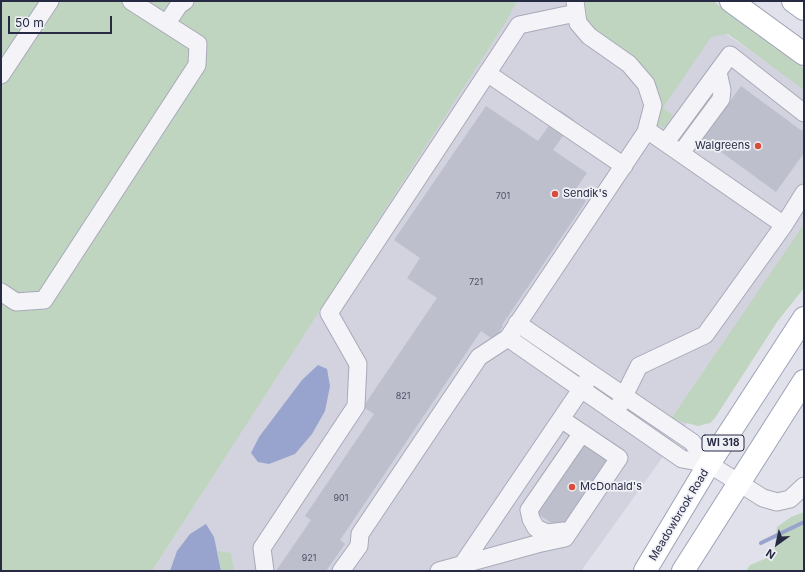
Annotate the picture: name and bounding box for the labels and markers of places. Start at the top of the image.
place label: Walgreens [695,139,750,153]
marker: Walgreens [753,141,763,151]
place label: Sendik's [563,187,608,201]
marker: Sendik's [550,189,560,199]
place label: McDonald's [580,480,642,494]
marker: McDonald's [567,482,577,492]

